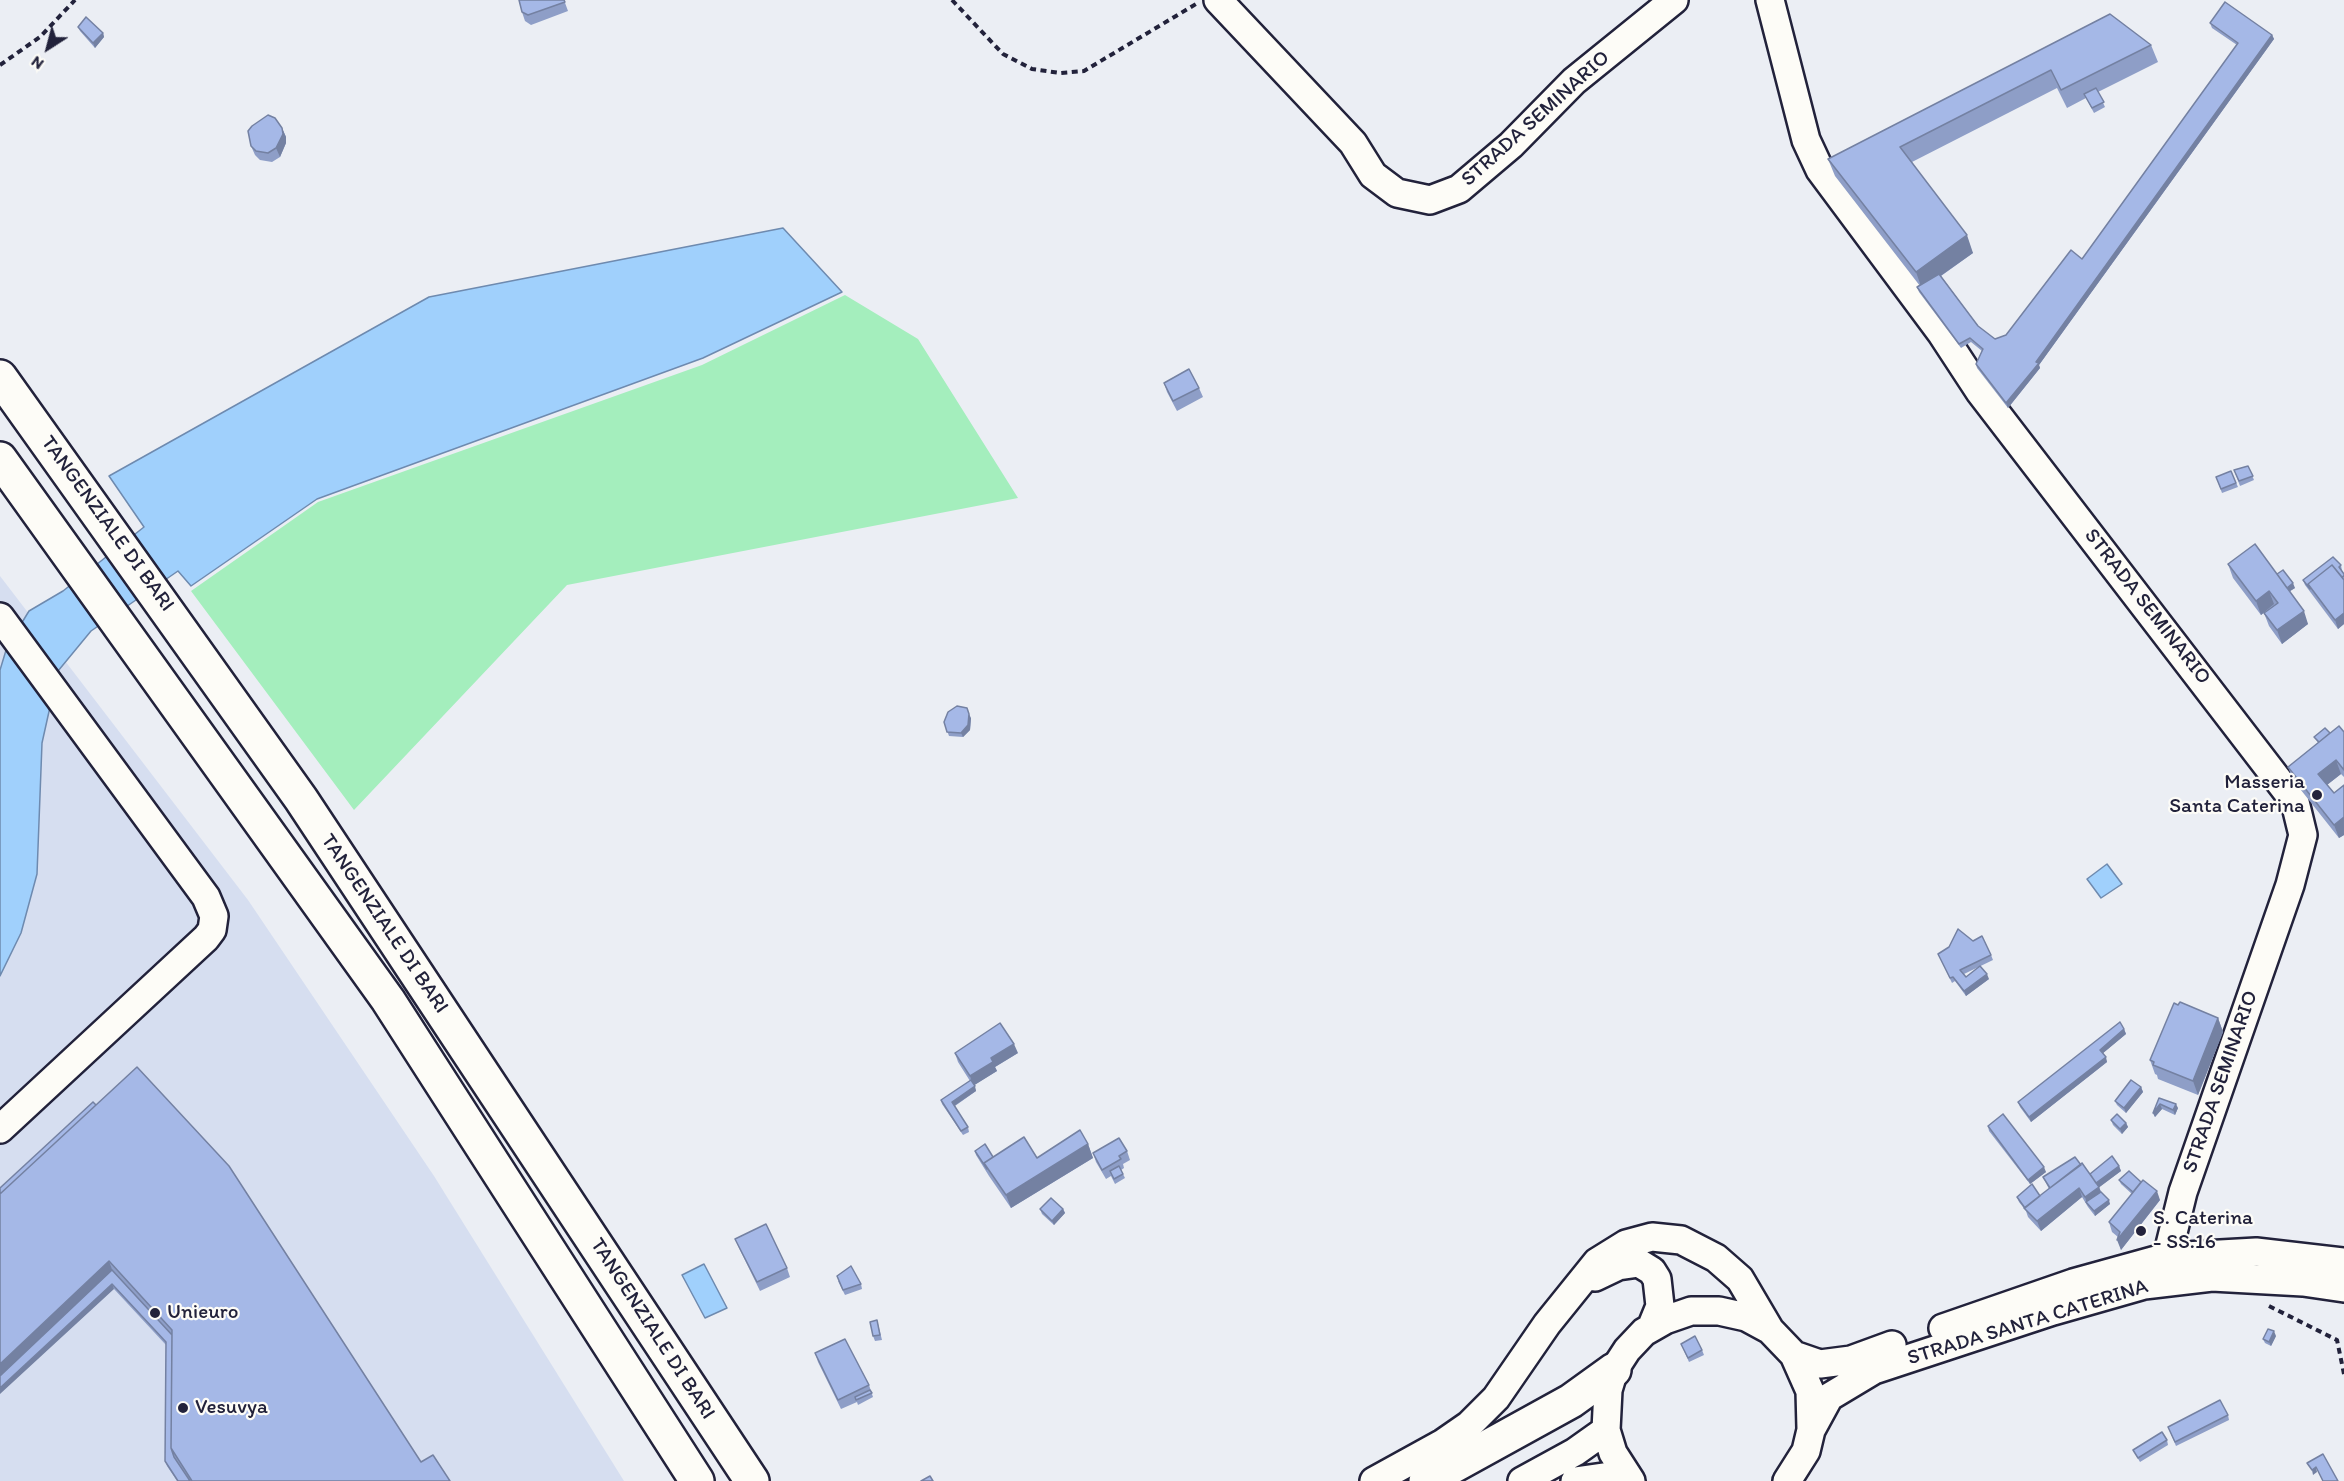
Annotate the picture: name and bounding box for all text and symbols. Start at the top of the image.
north arrow [18,18,78,78]
street label: STRADA SEMINARIO [1457,46,1615,192]
text: N [27,52,47,74]
street label: TANGENZIALE DI BARI [35,431,179,617]
street label: STRADA SEMINARIO [2078,524,2216,690]
place label: Masseria Santa Caterina [2169,770,2305,820]
marker: Masseria Santa Caterina [2310,788,2324,802]
street label: TANGENZIALE DI BARI [315,830,453,1018]
street label: STRADA SEMINARIO [2178,988,2264,1176]
place label: S. Caterina - SS.16 [2153,1206,2253,1256]
marker: S. Caterina - SS.16 [2134,1224,2148,1238]
street label: TANGENZIALE DI BARI [584,1234,720,1424]
street label: STRADA SANTA CATERINA [1905,1274,2151,1372]
place label: Unieuro [167,1300,238,1326]
marker: Unieuro [148,1306,162,1320]
place label: Vesuvya [195,1395,268,1421]
marker: Vesuvya [176,1401,190,1415]

